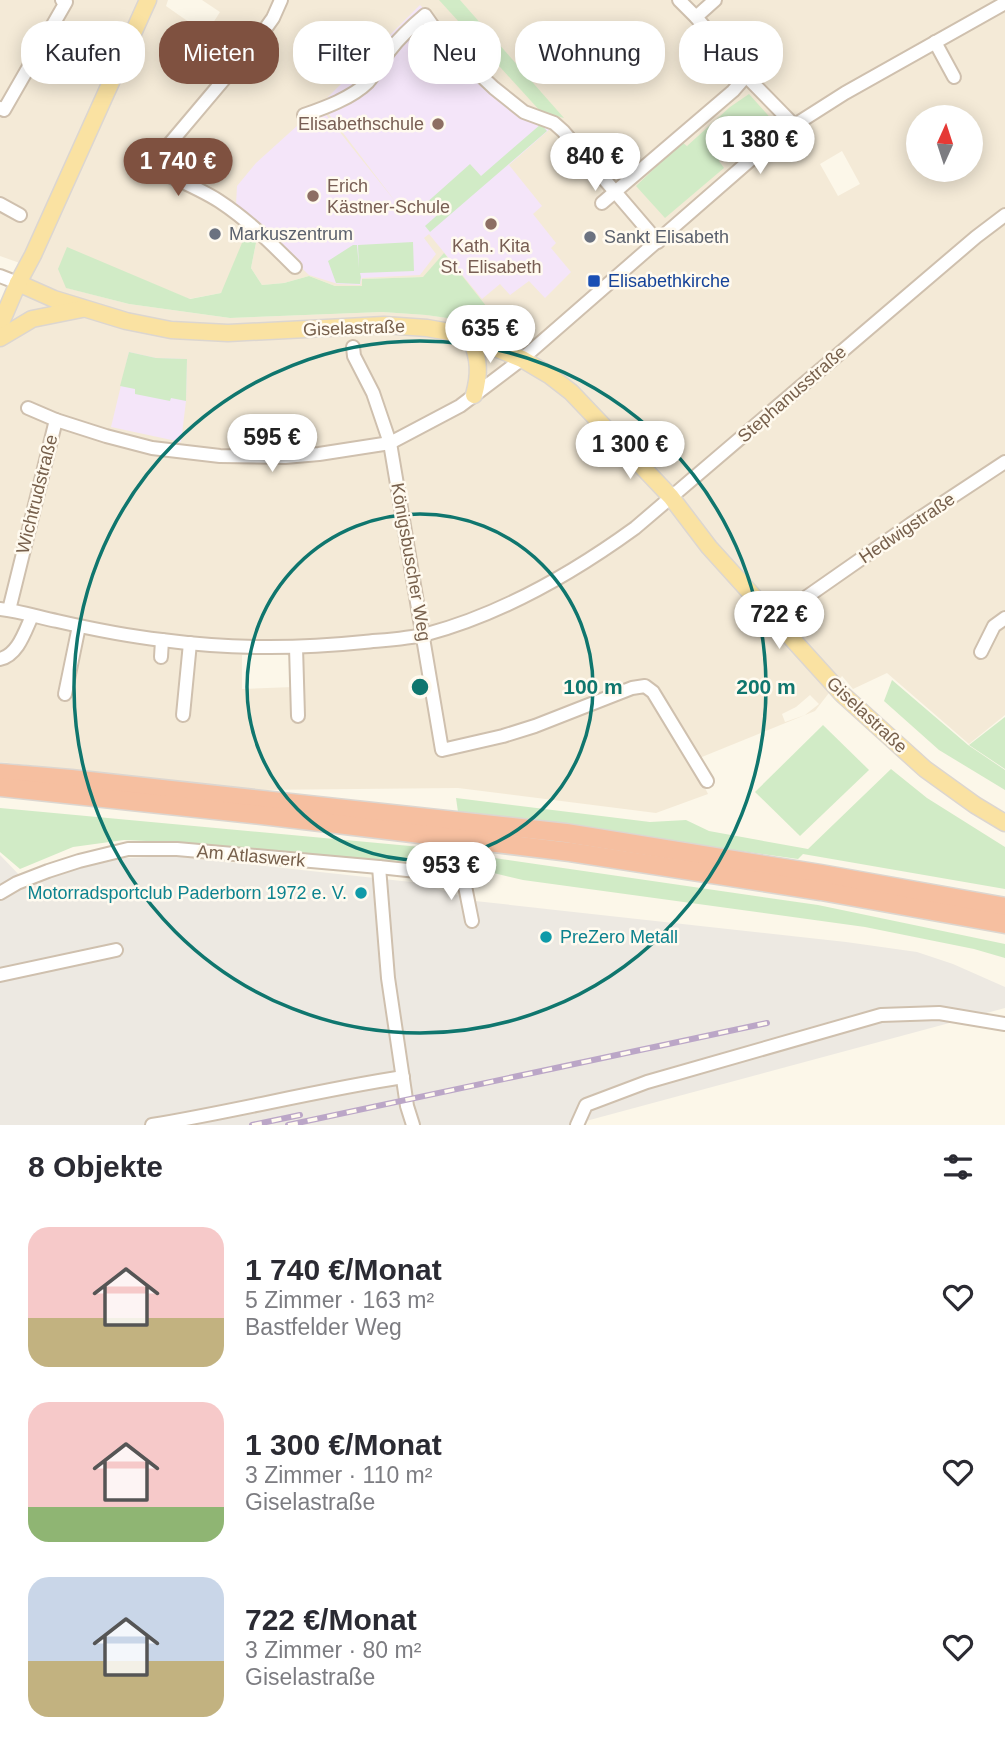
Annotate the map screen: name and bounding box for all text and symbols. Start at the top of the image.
chip: Kaufen [21,21,145,84]
chip: Mieten [159,21,279,84]
chip: Filter [293,21,394,84]
chip: Neu [408,21,501,84]
chip: Wohnung [515,21,665,84]
chip: Haus [679,21,783,84]
north arrow [906,105,984,182]
map controls [906,105,983,182]
place label: Elisabethschule [298,114,424,134]
marker: Elisabethschule [430,116,446,132]
pin: 1 380 € [695,116,825,176]
text: 1 380 € [722,126,798,152]
pin: 840 € [546,134,644,193]
pin: 1 740 € [113,138,243,198]
text: 840 € [566,143,624,169]
text: 1 740 € [140,148,216,174]
place label: Erich Kästner-Schule [327,176,450,217]
marker: Erich Kästner-Schule [305,188,321,204]
marker: Kath. Kita St. Elisabeth [483,216,499,232]
place label: Markuszentrum [229,224,353,244]
marker: Markuszentrum [207,226,223,242]
place label: Sankt Elisabeth [604,227,729,247]
marker: Sankt Elisabeth [582,229,598,245]
place label: Kath. Kita St. Elisabeth [440,236,542,277]
place label: Elisabethkirche [608,271,730,291]
marker: Elisabethkirche [586,273,602,289]
pin: 635 € [441,306,539,365]
text: 635 € [461,315,519,341]
street label: Giselastraße [303,316,405,340]
street label: Stephanusstraße [734,341,850,447]
pin: 595 € [223,414,321,474]
pin: 1 300 € [565,421,695,481]
text: 595 € [243,424,301,450]
text: 1 300 € [592,431,668,457]
street label: Wichtrudstraße [13,432,61,556]
street label: Königsbuscher Weg [387,481,435,643]
street label: Hedwigstraße [855,489,959,567]
pin: 722 € [730,592,828,651]
text: 722 € [750,601,808,627]
street label: Giselastraße [823,673,911,757]
centre of rings [408,675,432,699]
text: 100 m [563,675,623,698]
text: 200 m [736,675,796,698]
street label: Am Atlaswerk [196,841,307,871]
pin: 953 € [402,842,500,902]
text: 953 € [422,852,480,878]
place label: Motorradsportclub Paderborn 1972 e. V. [27,883,347,903]
marker: Motorradsportclub Paderborn 1972 e. V. [353,885,369,901]
place label: PreZero Metall [560,927,678,947]
marker: PreZero Metall [538,929,554,945]
icon: filters [939,1148,977,1186]
text: 8 Objekte [28,1150,163,1183]
text: 1 740 €/Monat [245,1253,442,1286]
icon: home [84,1255,168,1339]
icon: heart [939,1278,977,1316]
text: 5 Zimmer · 163 m² [245,1287,434,1313]
text: Bastfelder Weg [245,1314,402,1340]
text: 1 300 €/Monat [245,1428,442,1461]
icon: home [84,1430,168,1514]
icon: heart [939,1453,977,1491]
text: 3 Zimmer · 110 m² [245,1462,432,1488]
text: Giselastraße [245,1489,375,1515]
text: 722 €/Monat [245,1603,417,1636]
icon: home [84,1605,168,1689]
icon: heart [939,1628,977,1666]
text: 3 Zimmer · 80 m² [245,1637,421,1663]
text: Giselastraße [245,1664,375,1690]

